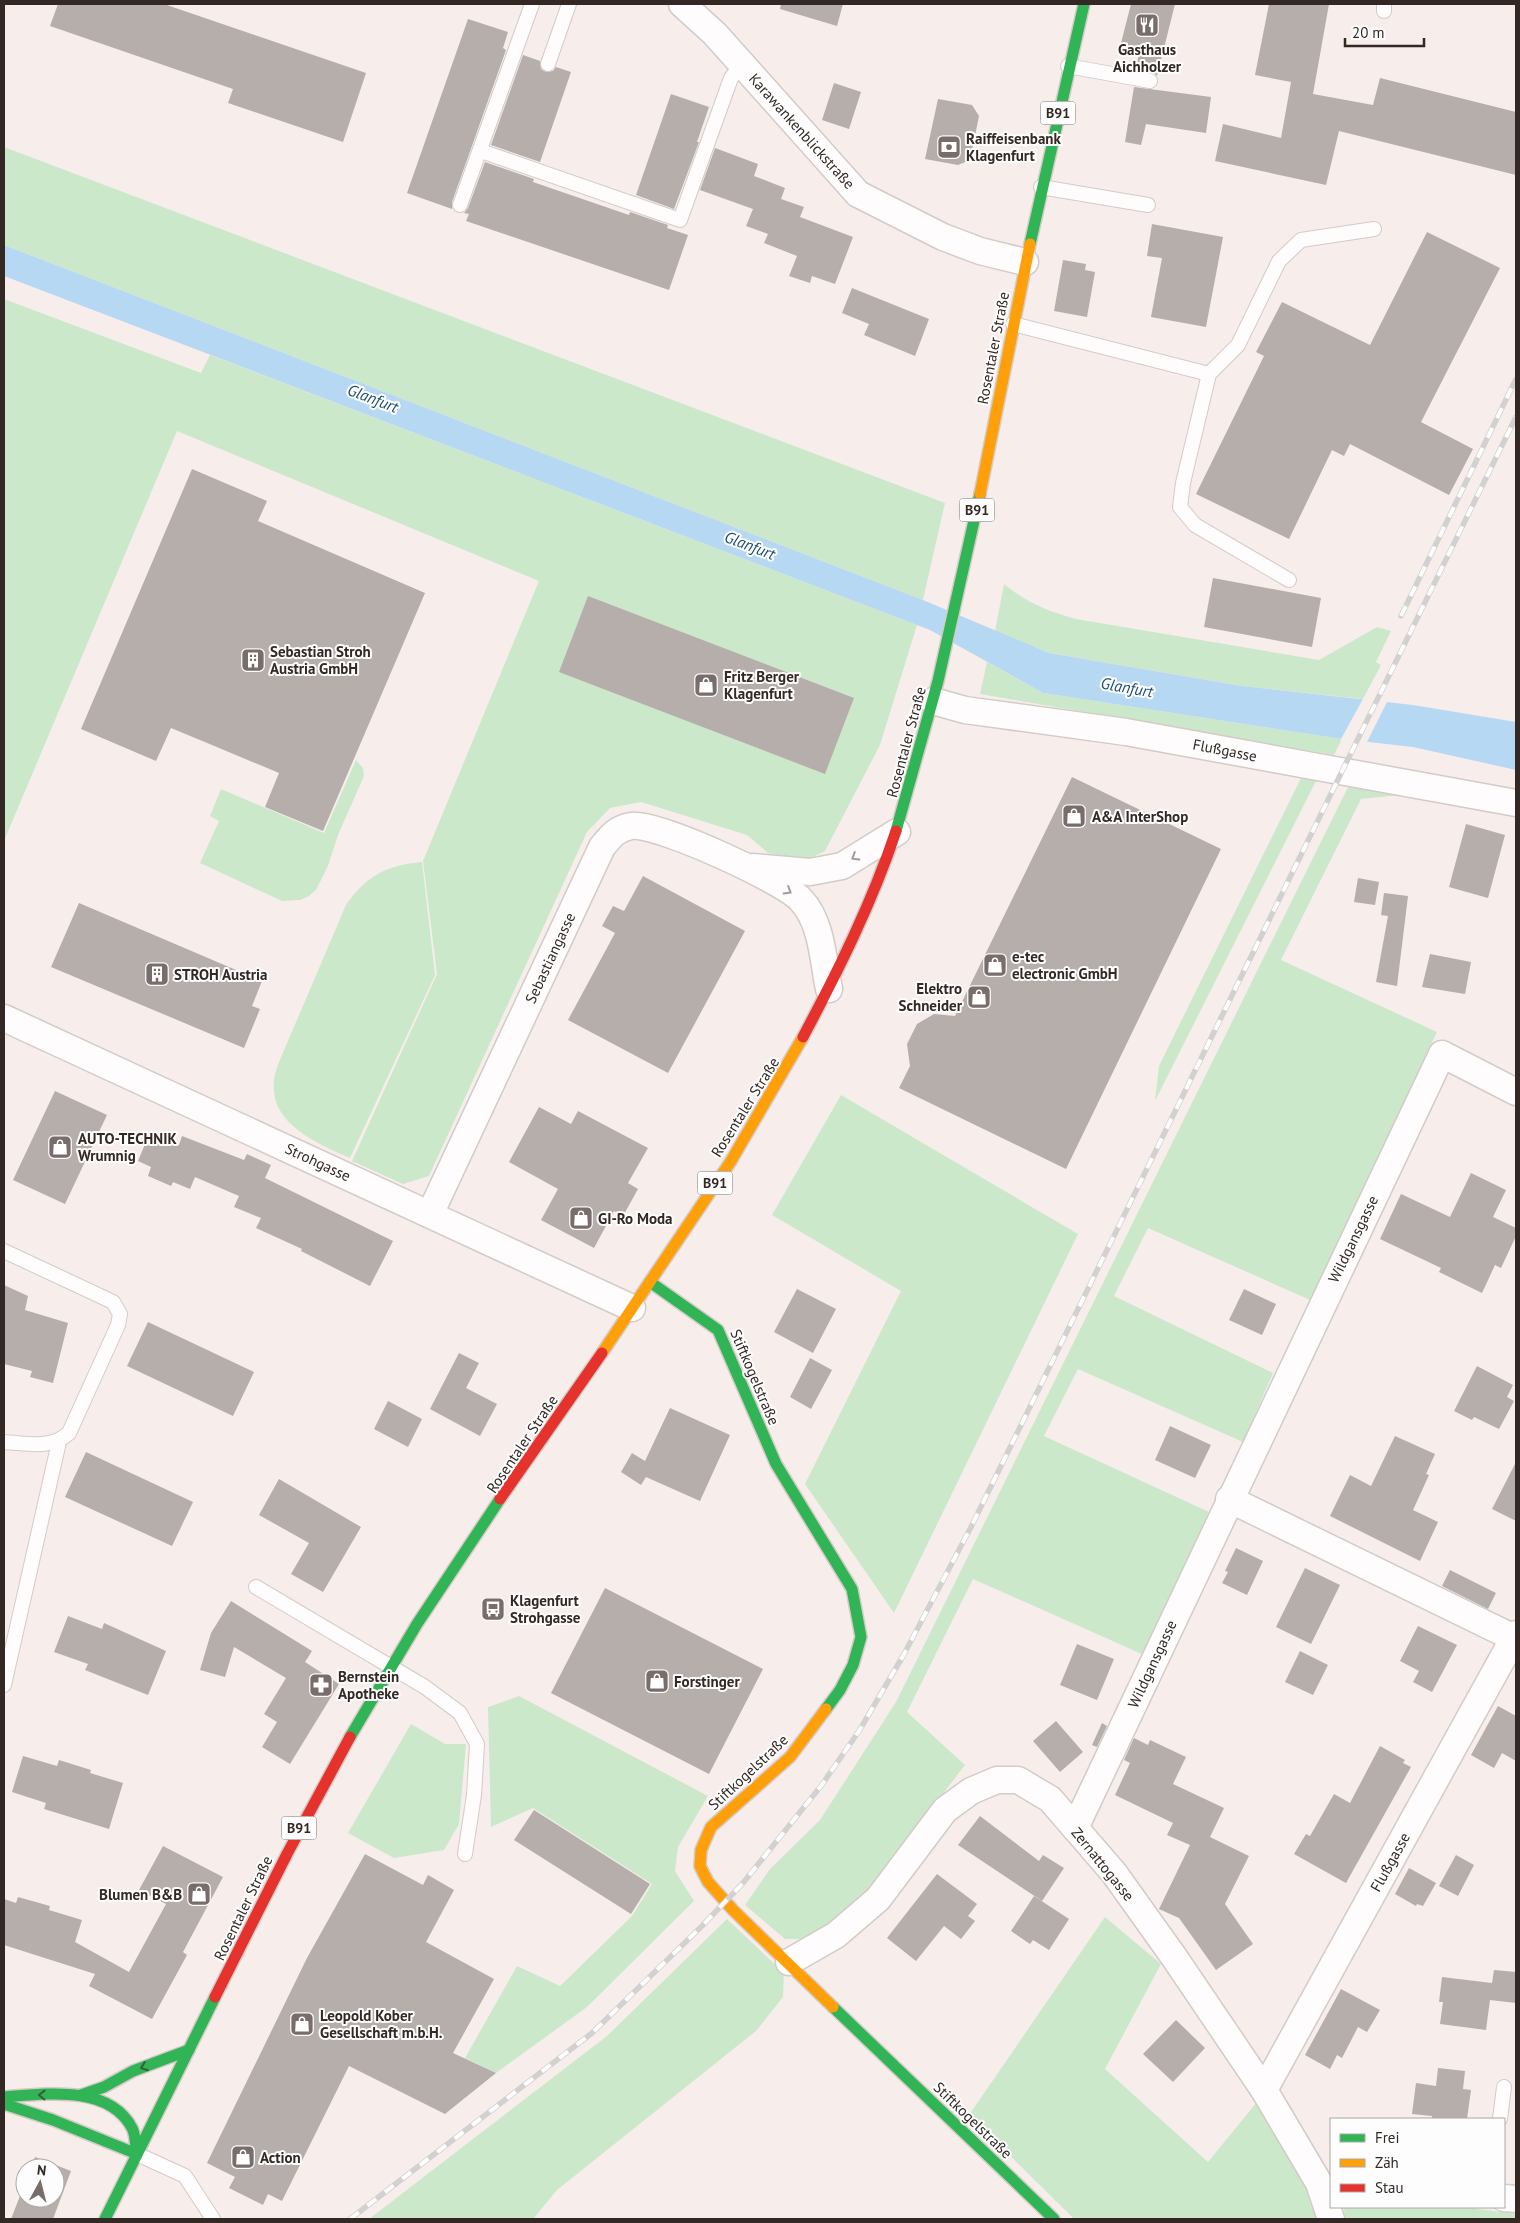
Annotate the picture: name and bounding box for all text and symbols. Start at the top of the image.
restaurant icon: Gasthaus Aichholzer [1134,12,1160,38]
scale bar [1345,15,1424,47]
text: 20 m [1352,23,1385,42]
place label: Gasthaus Aichholzer [1113,40,1182,76]
street label: Karawankenblickstraße [745,69,859,193]
road number: B91 [1040,102,1076,125]
place label: Raiffeisenbank Klagenfurt [966,129,1061,165]
bank icon: Raiffeisenbank Klagenfurt [936,134,962,160]
street label: Rosentaler Straße [973,290,1013,406]
water label: Glanfurt [345,379,402,417]
road number: B91 [960,498,994,522]
water label: Glanfurt [722,526,779,564]
place label: Sebastian Stroh Austria GmbH [270,642,371,678]
building icon: Sebastian Stroh Austria GmbH [240,647,266,673]
place label: Fritz Berger Klagenfurt [724,667,800,703]
shop icon: Fritz Berger Klagenfurt [693,672,719,698]
water label: Glanfurt [1099,673,1156,702]
street label: Rosentaler Straße [882,684,930,800]
street label: Flußgasse [1191,734,1259,766]
shop icon: A&A InterShop [1061,803,1087,829]
place label: A&A InterShop [1092,807,1188,826]
one-way arrow [852,851,861,861]
one-way arrow [783,885,792,895]
street label: Sebastiangasse [521,910,579,1006]
place label: e-tec electronic GmbH [1012,947,1118,983]
shop icon: e-tec electronic GmbH [982,952,1008,978]
building icon: STROH Austria [144,961,170,987]
place label: STROH Austria [174,965,267,984]
place label: Elektro Schneider [899,979,963,1015]
shop icon: Elektro Schneider [966,984,992,1010]
street label: Rosentaler Straße [707,1054,783,1160]
place label: AUTO-TECHNIK Wrumnig [78,1129,177,1165]
shop icon: AUTO-TECHNIK Wrumnig [47,1134,73,1160]
street label: Strohgasse [282,1139,354,1185]
road number: B91 [698,1172,732,1194]
street label: Wildgansgasse [1324,1192,1382,1286]
shop icon: GI-Ro Moda [568,1205,594,1231]
place label: GI-Ro Moda [598,1209,673,1228]
street label: Stiftkogelstraße [726,1326,784,1428]
street label: Rosentaler Straße [482,1391,562,1497]
place label: Klagenfurt Strohgasse [510,1591,581,1627]
bus stop icon: Klagenfurt Strohgasse [480,1596,506,1622]
street label: Wildgansgasse [1123,1617,1181,1711]
place label: Bernstein Apotheke [338,1667,399,1703]
shop icon: Forstinger [644,1668,670,1694]
pharmacy icon: Bernstein Apotheke [308,1672,334,1698]
place label: Forstinger [674,1672,740,1691]
street label: Stiftkogelstraße [704,1730,792,1814]
road number: B91 [282,1816,316,1840]
street label: Zernattogasse [1067,1823,1139,1905]
street label: Flußgasse [1366,1829,1414,1895]
street label: Rosentaler Straße [209,1853,277,1963]
shop icon: Blumen B&B [186,1881,212,1907]
place label: Blumen B&B [99,1885,182,1904]
place label: Leopold Kober Gesellschaft m.b.H. [320,2006,443,2042]
shop icon: Leopold Kober Gesellschaft m.b.H. [289,2011,315,2037]
one-way arrow [140,2061,149,2072]
street label: Stiftkogelstraße [930,2078,1016,2162]
one-way arrow [38,2089,46,2100]
legend [1330,2118,1505,2208]
text: Frei [1375,2128,1400,2147]
shop icon: Action [230,2144,256,2170]
place label: Action [260,2148,301,2167]
text: Zäh [1375,2153,1399,2172]
north arrow [15,2158,65,2208]
text: N [36,2161,47,2180]
text: Stau [1375,2178,1404,2197]

